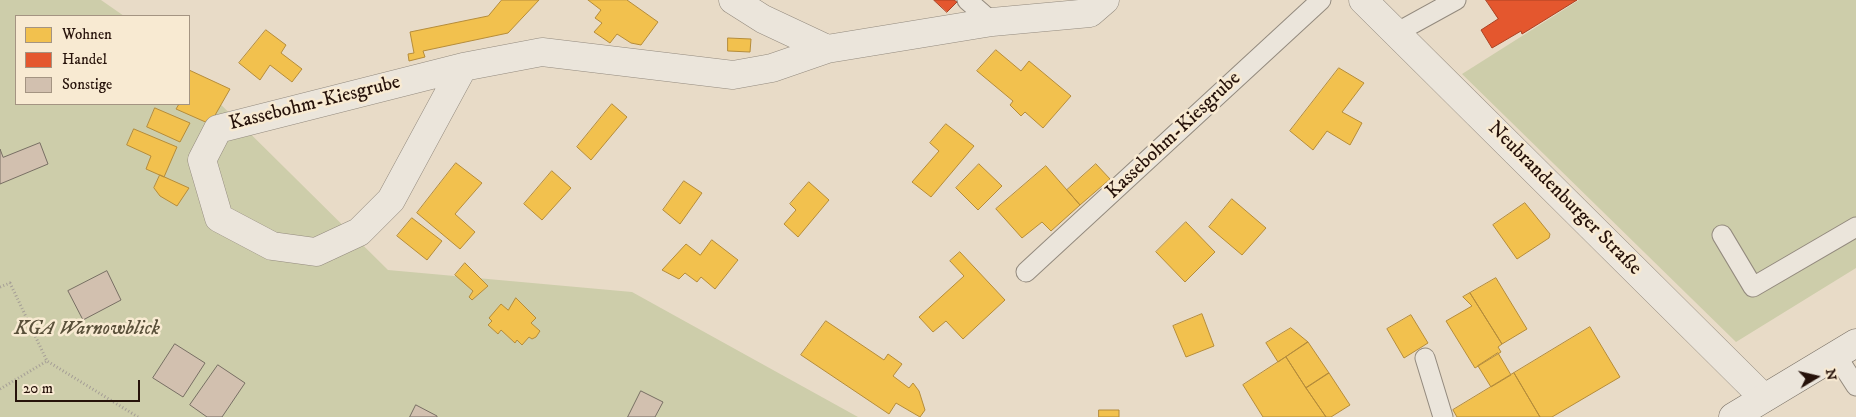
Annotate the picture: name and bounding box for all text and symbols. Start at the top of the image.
legend [15,15,190,105]
text: Wohnen [62,25,112,44]
text: Handel [62,50,107,69]
street label: Kassebohm-Kiesgrube [1102,67,1246,205]
street label: Kassebohm-Kiesgrube [227,71,403,137]
text: Sonstige [62,75,112,94]
street label: Neubrandenburger Straße [1482,117,1646,281]
park label: KGA Warnowblick [14,318,160,342]
north arrow [1791,352,1841,402]
text: N [1821,368,1841,382]
scale bar [18,370,142,402]
text: 20 m [23,379,53,398]

